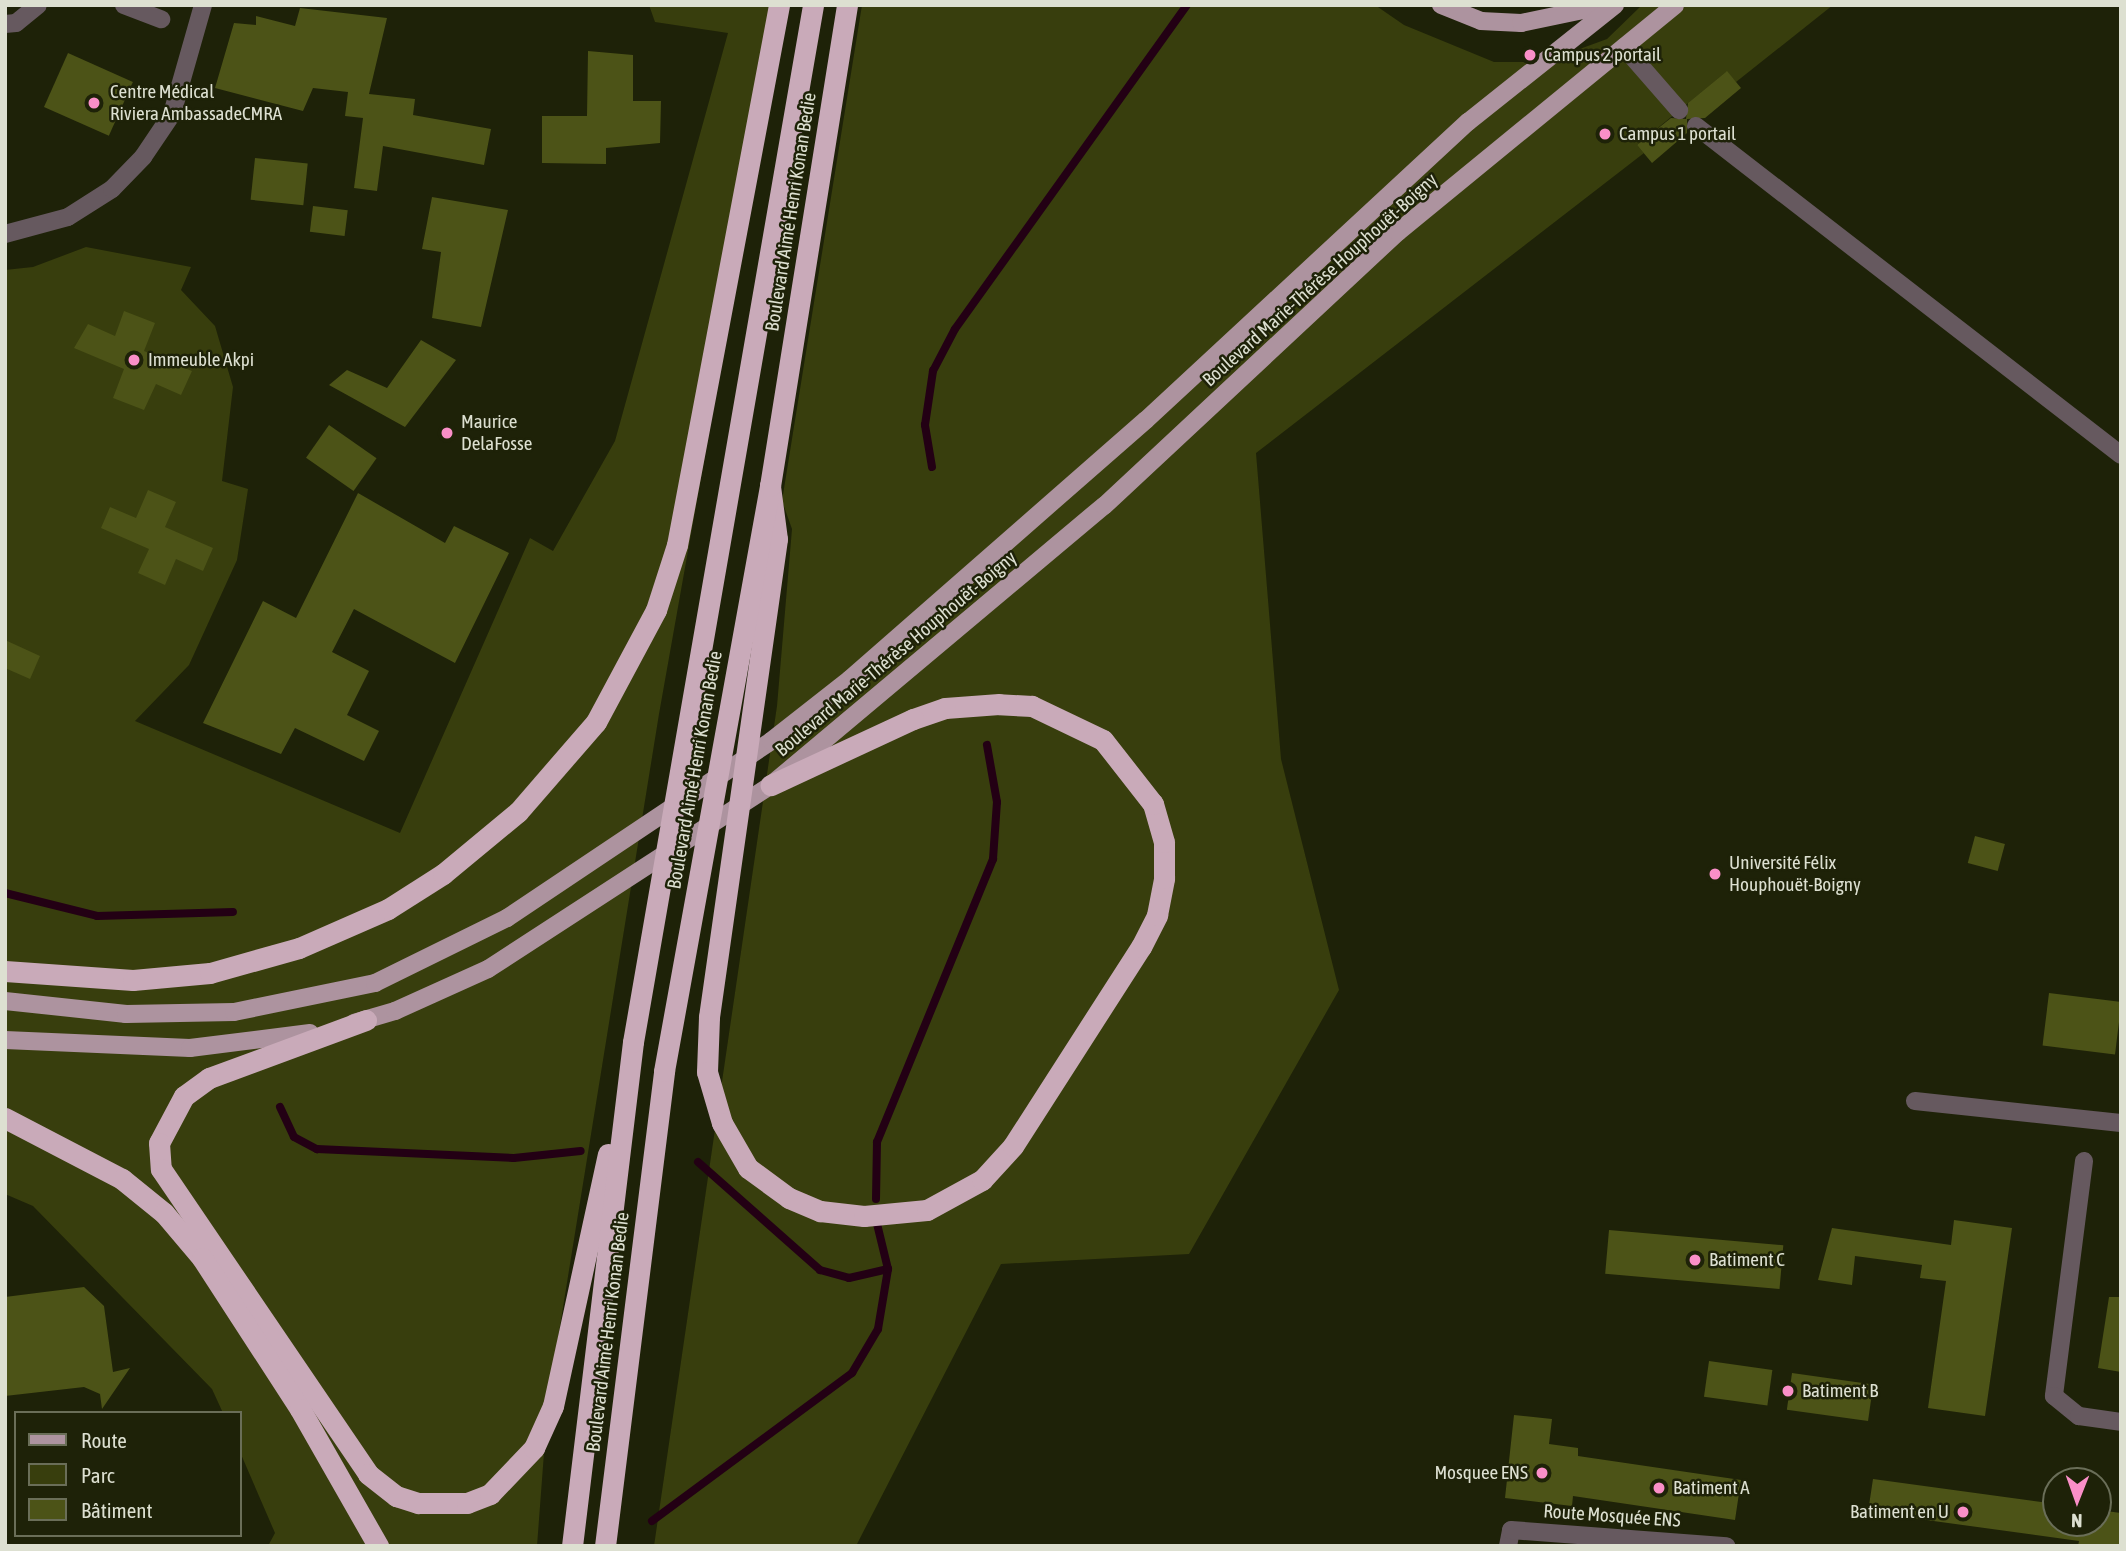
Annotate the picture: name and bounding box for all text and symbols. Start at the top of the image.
place label: Campus 2 portail [1544,44,1661,66]
marker: Campus 2 portail [1522,47,1538,63]
place label: Centre Médical Riviera AmbassadeCMRA [110,81,282,125]
street label: Boulevard Aimé Henri Konan Bedie [761,91,821,333]
marker: Centre Médical Riviera AmbassadeCMRA [84,93,104,113]
place label: Campus 1 portail [1619,123,1736,145]
marker: Campus 1 portail [1597,126,1613,142]
street label: Boulevard Marie-Thérèse Houphouët-Boigny [1198,169,1442,391]
place label: Immeuble Akpi [148,349,254,371]
marker: Immeuble Akpi [126,352,142,368]
place label: Maurice DelaFosse [461,411,532,455]
marker: Maurice DelaFosse [439,425,455,441]
street label: Boulevard Marie-Thérèse Houphouët-Boigny [771,546,1021,762]
street label: Boulevard Aimé Henri Konan Bedie [663,649,727,891]
place label: Université Félix Houphouët-Boigny [1729,852,1861,896]
marker: Université Félix Houphouët-Boigny [1707,866,1723,882]
street label: Boulevard Aimé Henri Konan Bedie [582,1211,634,1453]
place label: Batiment C [1709,1249,1785,1271]
marker: Batiment C [1687,1252,1703,1268]
place label: Batiment B [1802,1380,1878,1402]
marker: Batiment B [1780,1383,1796,1399]
legend [14,1411,242,1537]
text: Route [81,1428,127,1452]
place label: Mosquee ENS [1434,1462,1528,1484]
text: Parc [81,1463,115,1487]
marker: Mosquee ENS [1534,1465,1550,1481]
north arrow [2042,1467,2112,1537]
place label: Batiment A [1673,1477,1750,1499]
marker: Batiment A [1651,1480,1667,1496]
text: Bâtiment [81,1498,152,1522]
street label: Route Mosquée ENS [1543,1500,1681,1532]
place label: Batiment en U [1850,1501,1949,1523]
marker: Batiment en U [1955,1504,1971,1520]
text: N [2071,1510,2082,1532]

